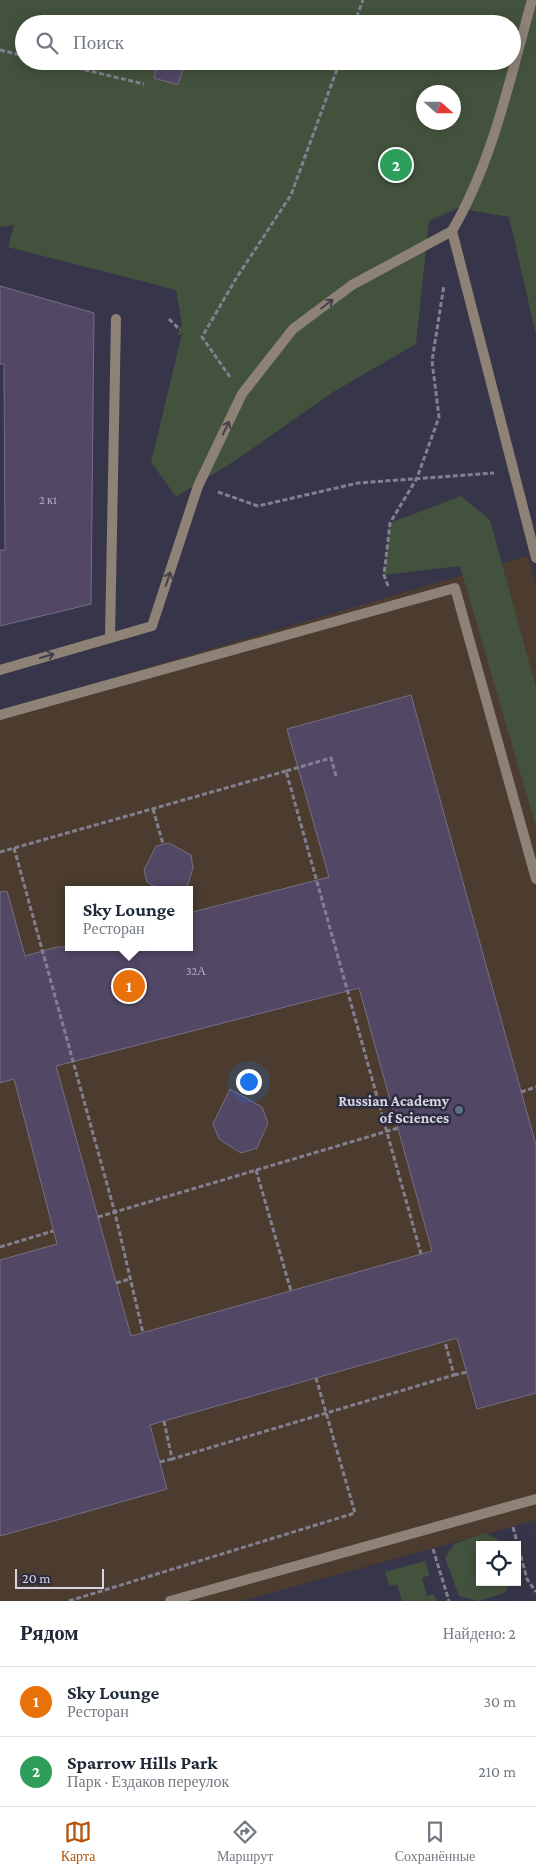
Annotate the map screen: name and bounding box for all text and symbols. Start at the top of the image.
search box [15,15,521,70]
icon: search [33,29,61,57]
text: Поиск [73,32,124,53]
north arrow [416,85,461,130]
pin: 2 [380,146,412,184]
one-way arrow [320,298,333,309]
one-way arrow [222,421,231,436]
house number: 2 к1 [39,493,57,507]
one-way arrow [163,572,173,588]
one-way arrow [38,651,54,661]
popup [65,886,193,951]
text: Sky Lounge [83,899,175,920]
text: Ресторан [83,920,145,937]
house number: 32А [186,964,206,978]
pin: 1 [113,967,145,1005]
your location [236,1069,262,1095]
place label: Russian Academy of Sciences [338,1093,450,1126]
marker: Russian Academy of Sciences [453,1104,465,1116]
map controls [476,1541,521,1586]
button: locate [476,1541,521,1586]
scale bar [15,1566,104,1589]
text: 20 m [22,1570,50,1586]
text: Рядом [20,1621,79,1645]
text: Найдено: 2 [443,1625,516,1642]
text: Sky Lounge [67,1682,159,1703]
text: 1 [33,1693,39,1710]
text: 30 m [484,1693,516,1710]
text: Ресторан [67,1703,129,1720]
text: Sparrow Hills Park [67,1752,218,1773]
text: 2 [32,1763,40,1780]
text: 210 m [478,1763,516,1780]
text: Парк · Ездаков переулок [67,1773,229,1790]
tab: Карта [61,1818,95,1865]
tab: Маршрут [217,1818,273,1865]
tab: Сохранённые [395,1818,475,1865]

